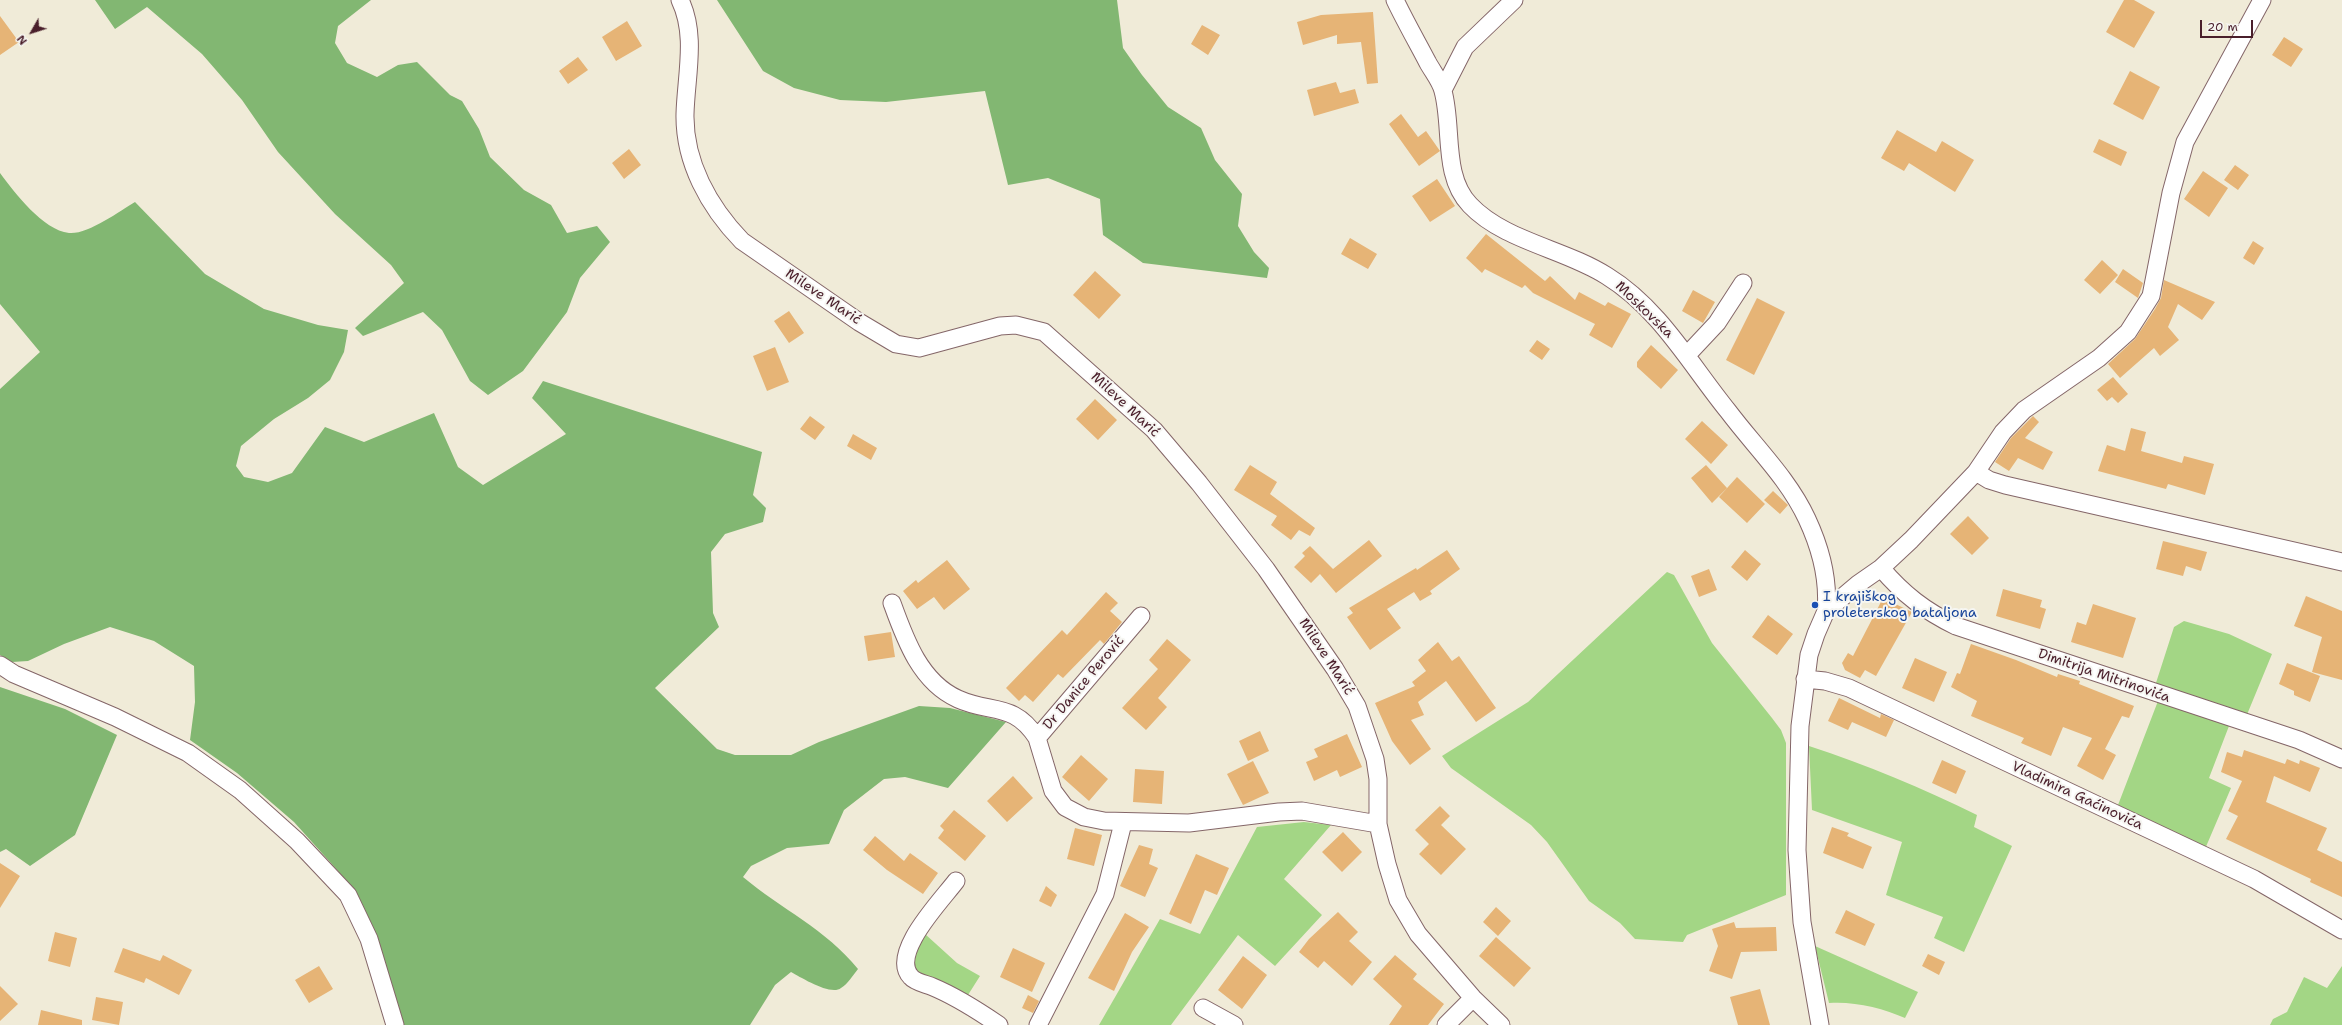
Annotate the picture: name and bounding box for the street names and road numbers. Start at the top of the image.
street label: Mileve Marić [782,265,864,329]
street label: Moskovska [1611,278,1677,342]
street label: Mileve Marić [1087,369,1163,441]
street label: Mileve Marić [1295,616,1357,698]
street label: Dr Danice Perović [1040,633,1128,733]
street label: Dimitrija Mitrinovića [2036,645,2172,707]
street label: Vladimira Gaćinovića [2009,758,2145,834]

